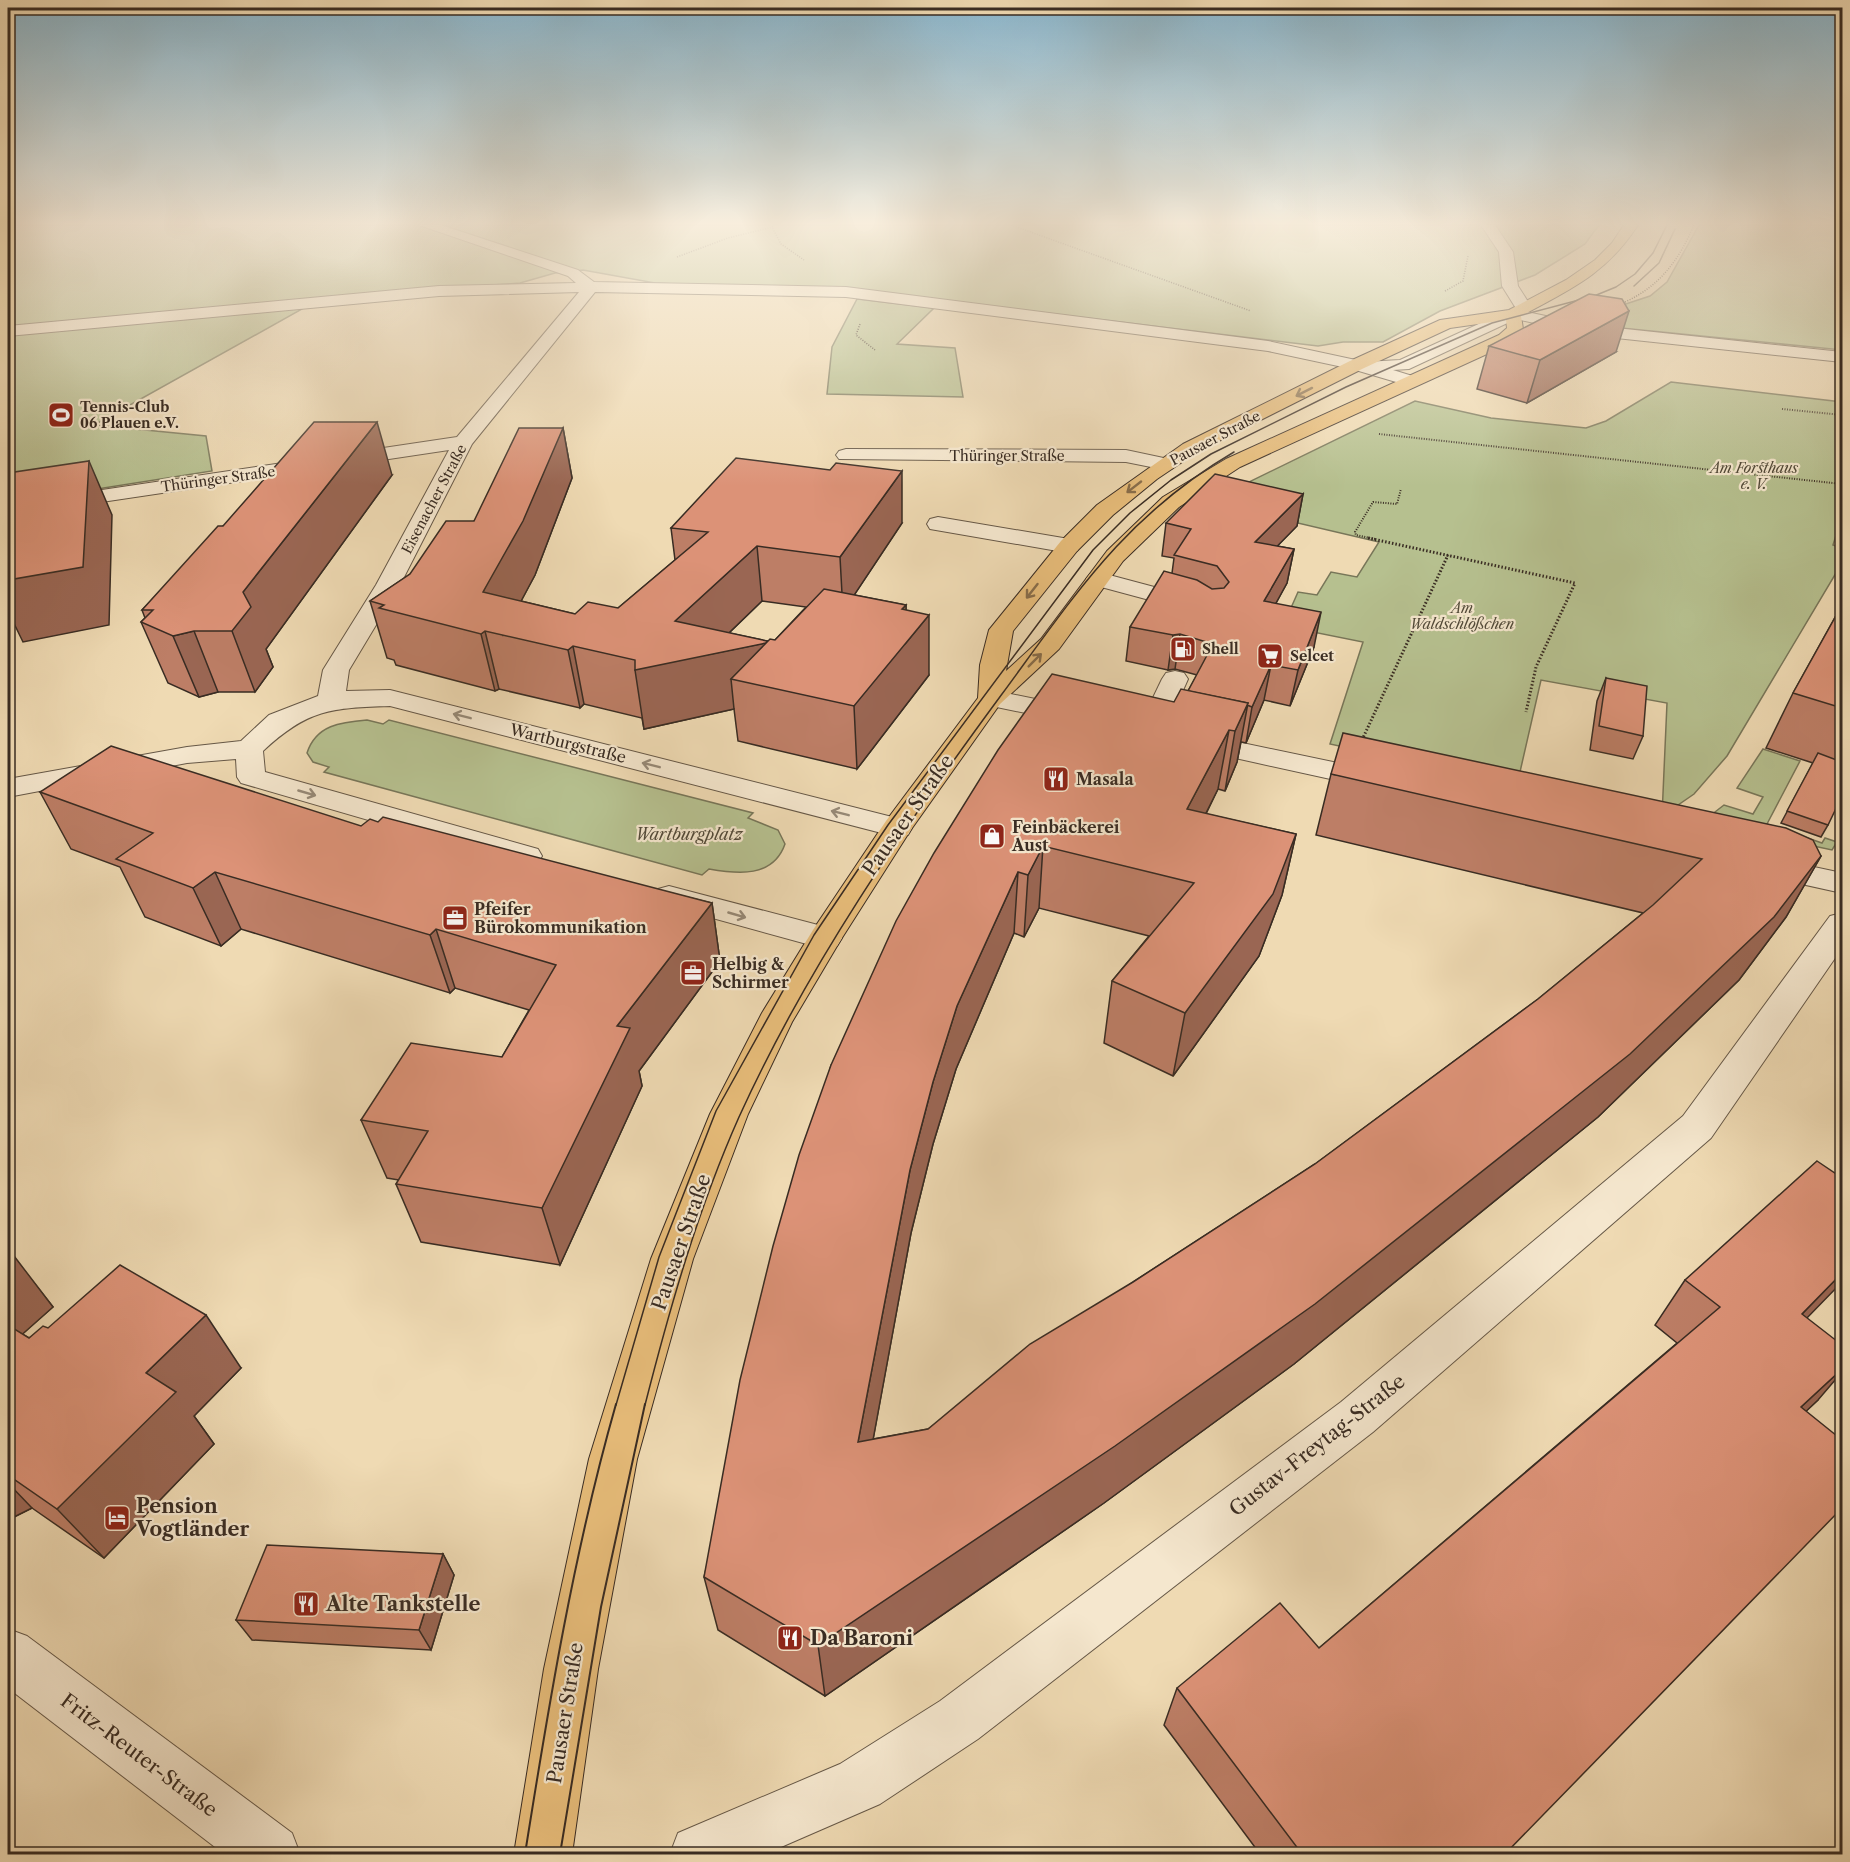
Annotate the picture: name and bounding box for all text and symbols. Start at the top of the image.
one-way arrow [1295,387,1313,398]
place label: Tennis-Club 06 Plauen e.V. [80,398,179,432]
sports icon: Tennis-Club 06 Plauen e.V. [46,400,76,430]
street label: Pausaer Straße [1167,407,1263,469]
street label: Eisenacher Straße [398,441,471,557]
street label: Thüringer Straße [949,447,1065,465]
park label: Am Forsthaus e. V. [1708,459,1799,493]
street label: Thüringer Straße [160,462,276,496]
one-way arrow [1126,481,1142,494]
one-way arrow [1025,583,1038,599]
park label: Am Waldschlößchen [1410,599,1514,633]
fuel station icon: Shell [1168,634,1198,664]
place label: Shell [1202,640,1239,658]
supermarket icon: Selcet [1255,641,1285,671]
place label: Selcet [1290,647,1334,665]
one-way arrow [1027,653,1042,668]
one-way arrow [453,710,472,722]
street label: Wartburgstraße [507,719,628,767]
street label: Pausaer Straße [857,750,959,880]
one-way arrow [642,758,661,770]
restaurant icon: Masala [1041,764,1071,794]
place label: Masala [1076,769,1134,789]
one-way arrow [298,788,317,799]
one-way arrow [831,807,850,818]
place label: Feinbäckerei Aust [1011,817,1120,855]
shop icon: Feinbäckerei Aust [977,821,1007,851]
park label: Wartburgplatz [635,824,744,844]
place label: Pfeifer Bürokommunikation [474,899,647,937]
office icon: Pfeifer Bürokommunikation [440,903,470,933]
one-way arrow [727,910,746,922]
place label: Helbig & Schirmer [712,954,789,992]
office icon: Helbig & Schirmer [678,958,708,988]
street label: Pausaer Straße [646,1171,716,1313]
street label: Gustav-Freytag-Straße [1224,1369,1410,1521]
place label: Pension Vogtländer [135,1494,250,1541]
hotel icon: Pension Vogtländer [102,1503,132,1533]
restaurant icon: Alte Tankstelle [291,1589,321,1619]
place label: Alte Tankstelle [325,1592,480,1616]
restaurant icon: Da Baroni [775,1623,805,1653]
place label: Da Baroni [810,1626,913,1650]
street label: Pausaer Straße [542,1641,588,1785]
street label: Fritz-Reuter-Straße [56,1688,222,1822]

